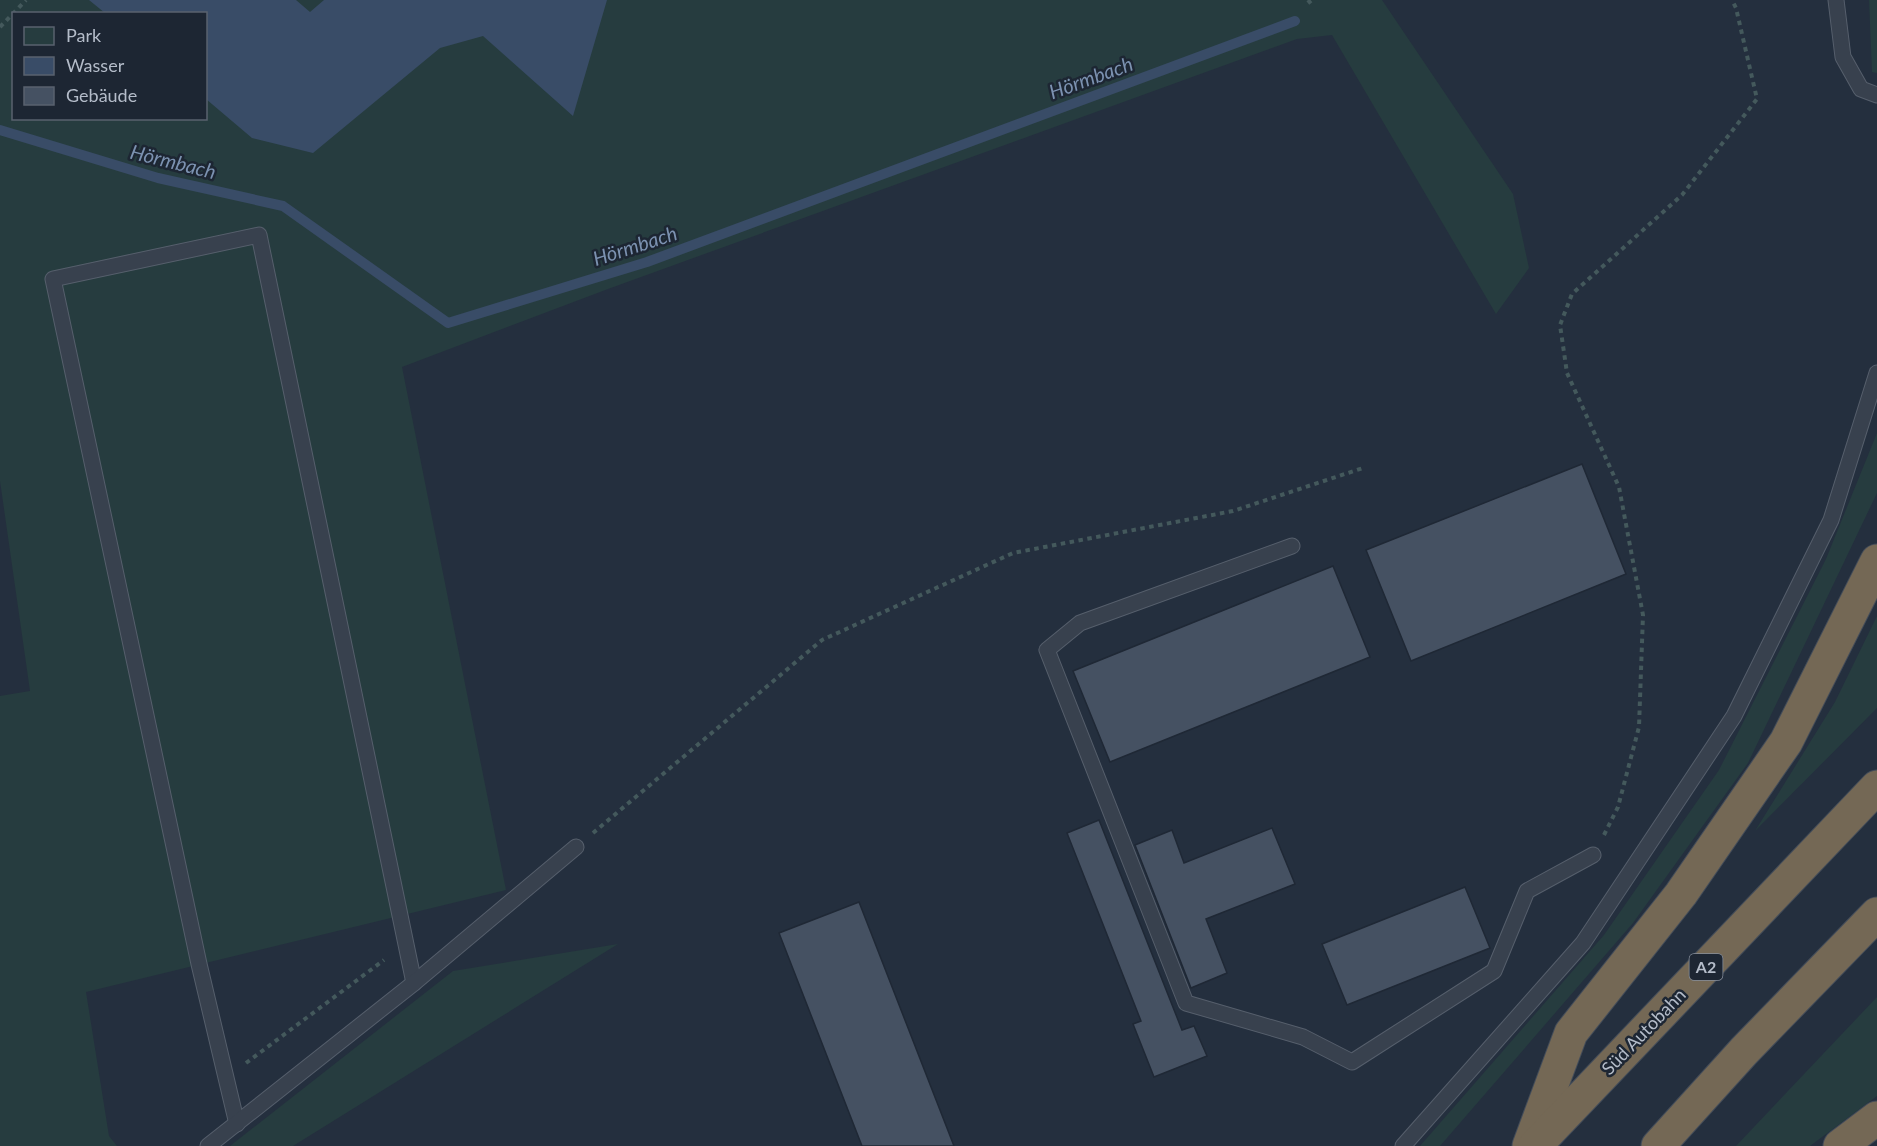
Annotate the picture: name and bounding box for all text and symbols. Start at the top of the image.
legend [12,12,207,120]
text: Park [66,24,102,46]
water label: Hörmbach [1046,51,1136,103]
text: Wasser [66,54,125,76]
text: Gebäude [66,84,137,106]
water label: Hörmbach [128,139,219,183]
water label: Hörmbach [589,220,680,270]
road number: A2 [1690,954,1722,980]
street label: Süd Autobahn [1597,984,1690,1079]

